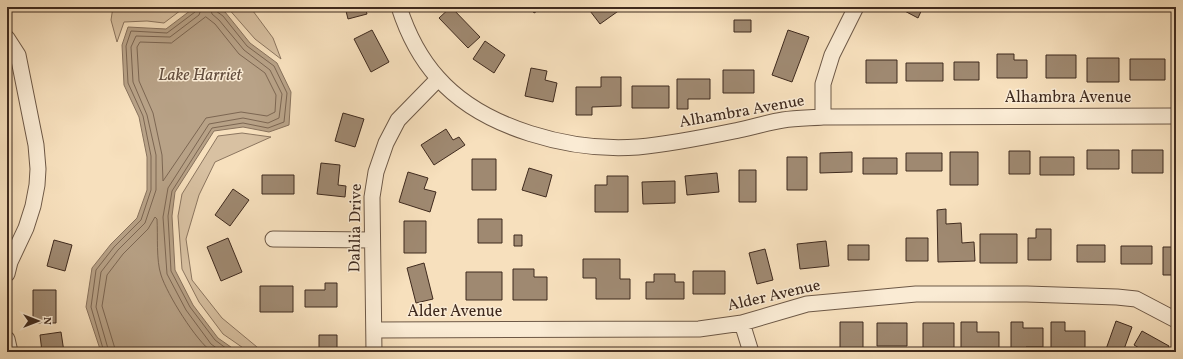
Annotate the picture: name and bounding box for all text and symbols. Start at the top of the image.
water label: Lake Harriet [158,64,242,87]
street label: Alhambra Avenue [1005,87,1131,109]
street label: Alhambra Avenue [678,90,806,134]
street label: Dahlia Drive [344,183,368,273]
street label: Alder Avenue [725,275,823,317]
north arrow [18,301,58,341]
street label: Alder Avenue [408,301,502,323]
text: N [39,317,54,325]

